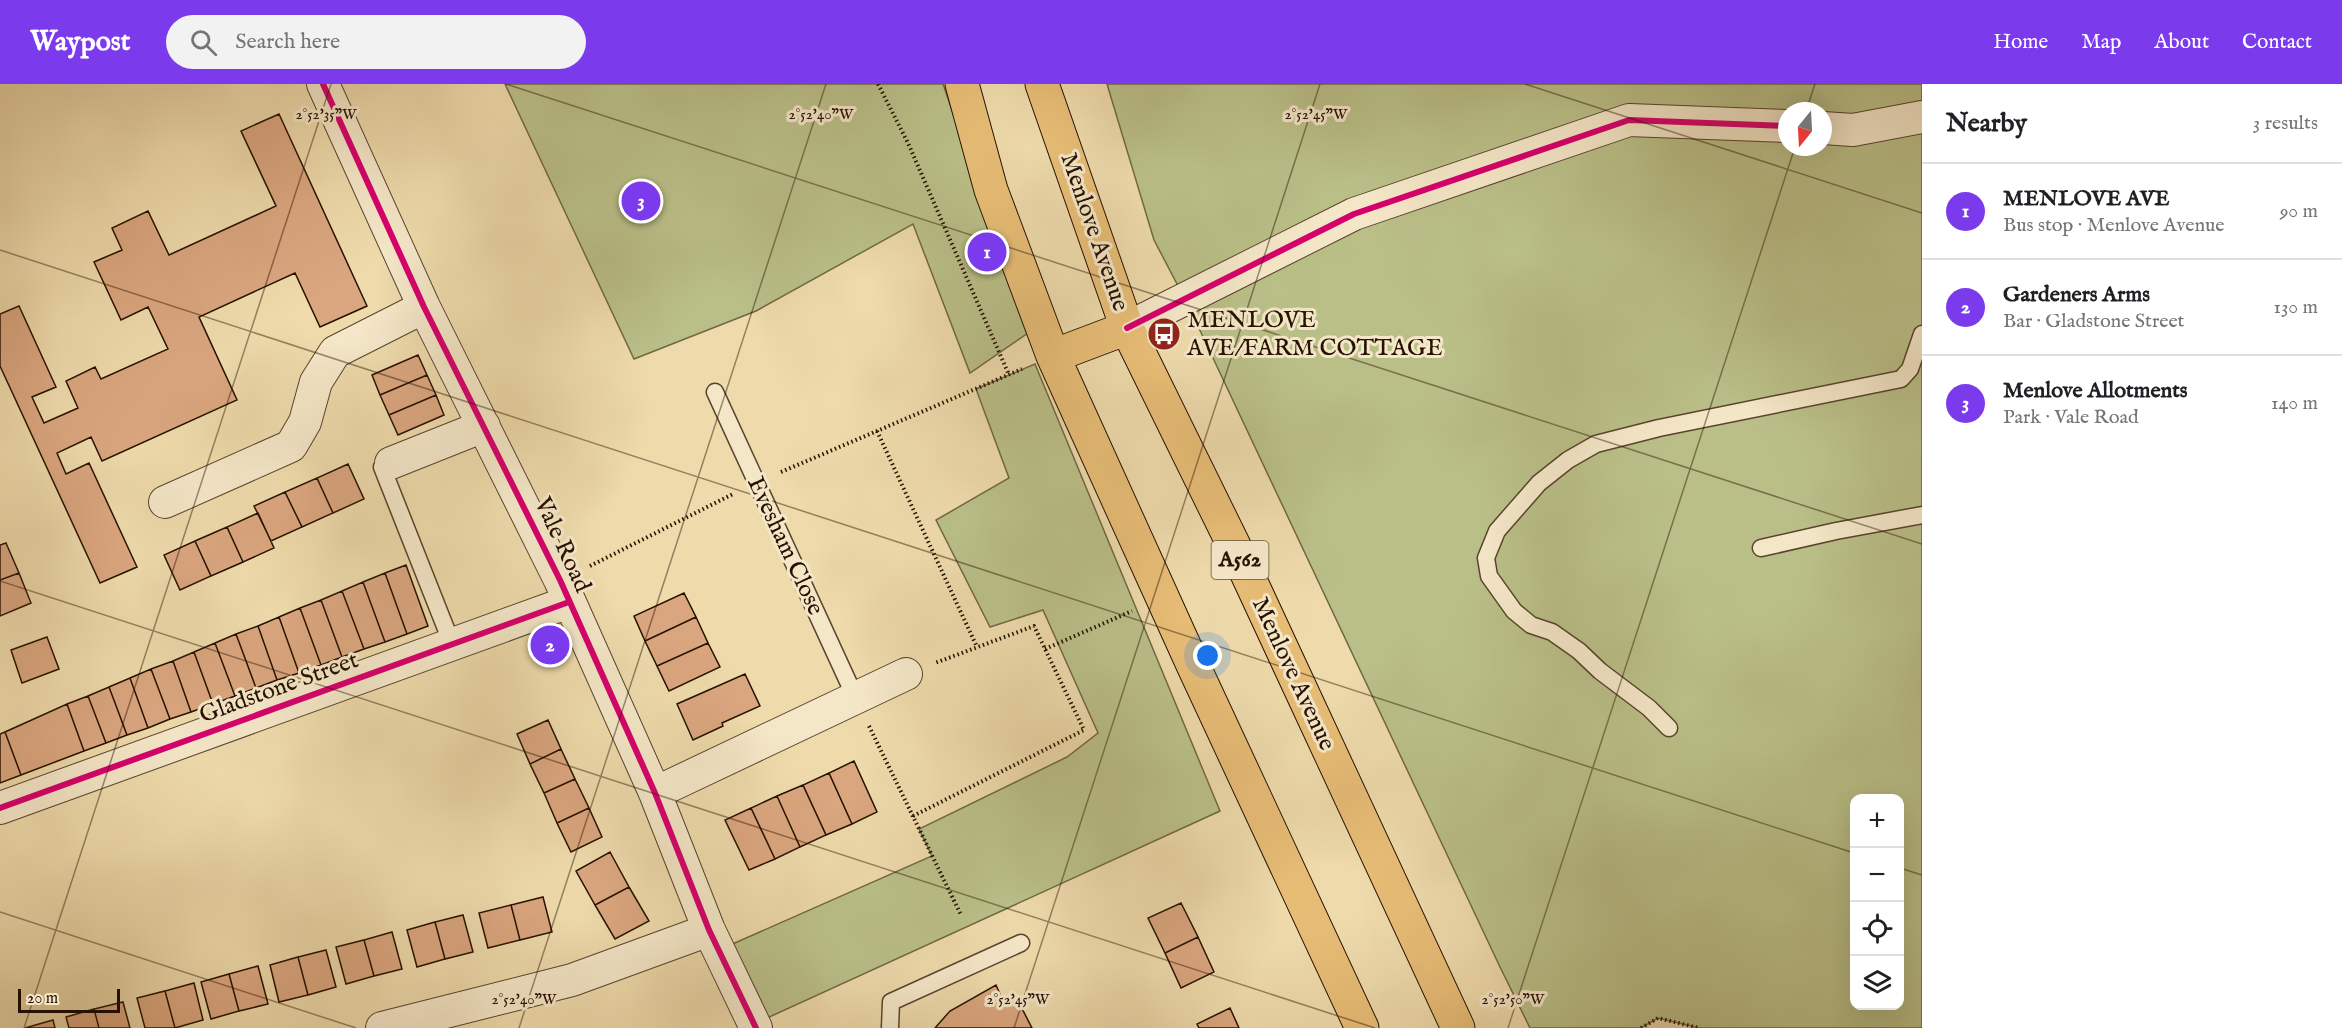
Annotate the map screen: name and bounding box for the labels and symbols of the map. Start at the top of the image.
north arrow [1778,102,1832,156]
text: 2°52'35"W [295,105,357,124]
text: 2°52'40"W [789,105,854,124]
text: 2°52'45"W [1285,105,1348,124]
street label: Menlove Avenue [1052,149,1136,315]
pin: 3 [622,178,660,224]
pin: 1 [968,230,1006,274]
place label: MENLOVE AVE/FARM COTTAGE [1186,305,1443,364]
bus stop icon: MENLOVE AVE/FARM COTTAGE [1146,316,1182,352]
street label: Evesham Close [739,472,831,620]
street label: Vale Road [526,492,598,598]
road number: A562 [1212,541,1268,579]
street label: Menlove Avenue [1244,592,1342,756]
pin: 2 [530,622,570,668]
your location [1193,641,1222,670]
street label: Gladstone Street [195,645,363,731]
scale bar [18,986,120,1014]
text: 2°52'40"W [492,990,557,1009]
text: 2°52'45"W [987,990,1050,1009]
text: 2°52'50"W [1482,990,1545,1009]

